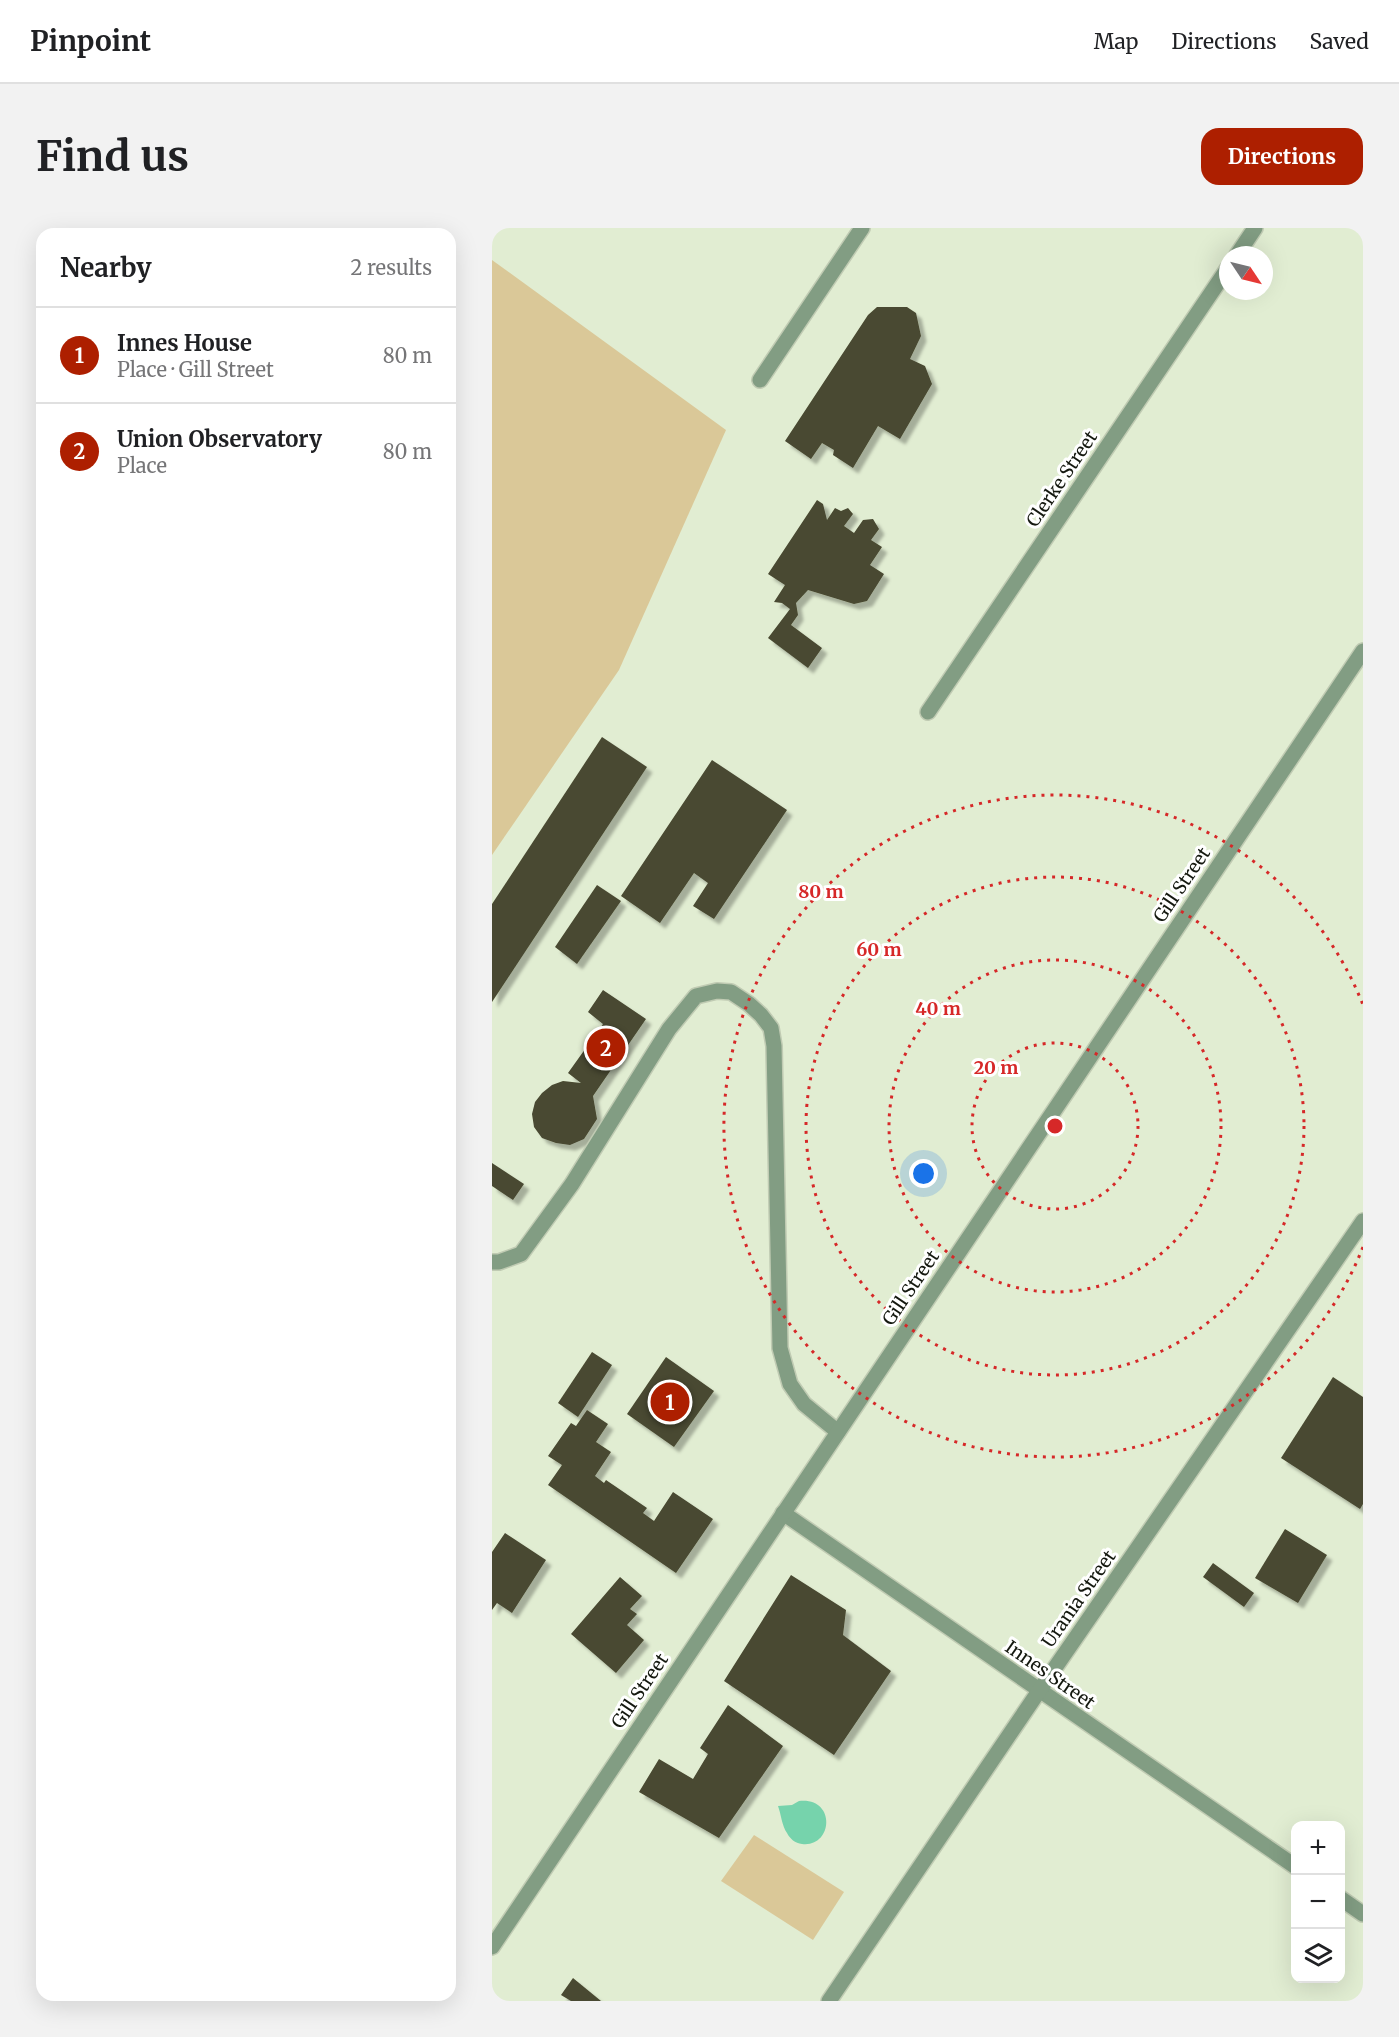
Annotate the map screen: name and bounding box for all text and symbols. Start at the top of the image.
text: Pinpoint [30,23,151,59]
text: Map [1094,28,1138,55]
text: Directions [1171,28,1276,55]
text: Saved [1309,28,1369,55]
button: Directions [1201,128,1363,185]
text: Find us [36,130,189,182]
north arrow [1219,246,1273,300]
text: Nearby [60,251,152,284]
text: 2 results [350,255,432,280]
text: Innes House [117,329,252,357]
text: 1 [75,343,84,368]
text: 80 m [383,343,432,368]
text: Place · Gill Street [117,357,274,382]
text: Union Observatory [117,425,322,453]
street label: Clerke Street [1021,426,1102,531]
text: 2 [74,439,85,464]
text: 80 m [383,439,432,464]
text: Place [117,453,167,478]
street label: Gill Street [1148,843,1215,927]
text: 80 m [798,880,844,903]
text: 60 m [856,938,902,961]
text: 40 m [915,997,961,1020]
pin: 2 [586,1026,626,1070]
text: 20 m [974,1056,1018,1079]
centre of rings [1045,1116,1065,1136]
your location [909,1159,938,1188]
street label: Gill Street [877,1246,944,1330]
pin: 1 [650,1380,690,1424]
street label: Urania Street [1037,1546,1121,1652]
street label: Innes Street [1001,1635,1100,1714]
street label: Gill Street [606,1649,673,1733]
map controls [1291,1821,1345,1983]
button: + [1291,1821,1345,1875]
button: − [1291,1875,1345,1929]
button: layers [1291,1929,1345,1983]

